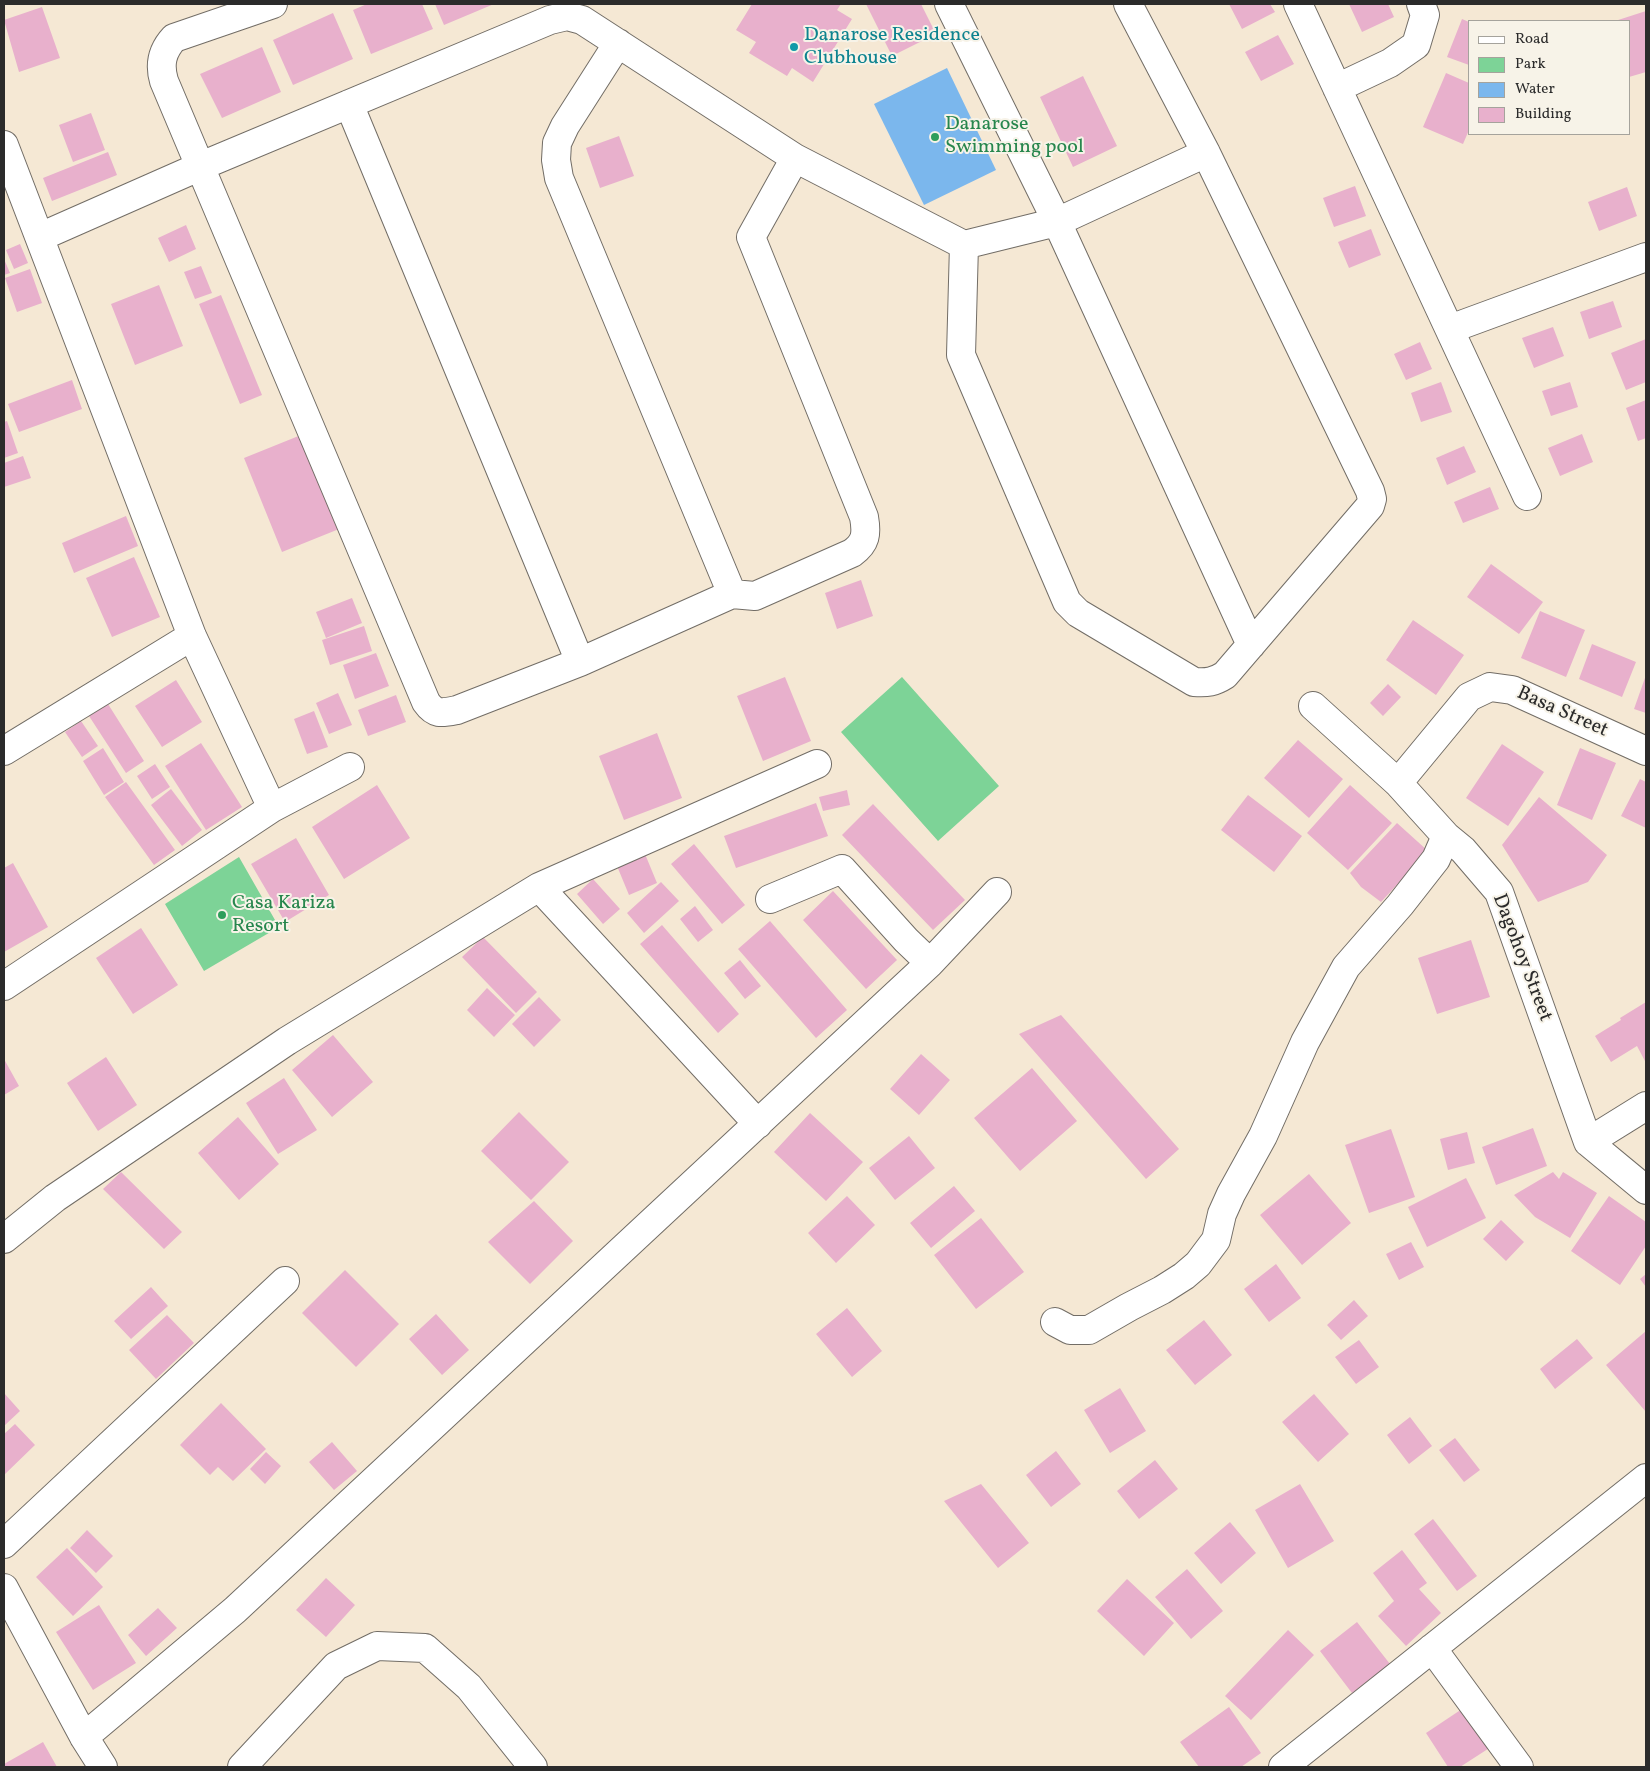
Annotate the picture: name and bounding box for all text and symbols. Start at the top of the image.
legend [1468,20,1630,135]
place label: Danarose Residence Clubhouse [804,24,980,71]
text: Road [1515,29,1549,50]
marker: Danarose Residence Clubhouse [788,41,800,53]
text: Park [1515,54,1546,75]
text: Water [1515,79,1555,100]
text: Building [1515,104,1571,125]
place label: Danarose Swimming pool [945,113,1084,160]
marker: Danarose Swimming pool [929,131,941,143]
street label: Basa Street [1513,682,1611,744]
street label: Dagohoy Street [1486,891,1556,1025]
place label: Casa Kariza Resort [232,892,335,939]
marker: Casa Kariza Resort [216,909,228,921]

